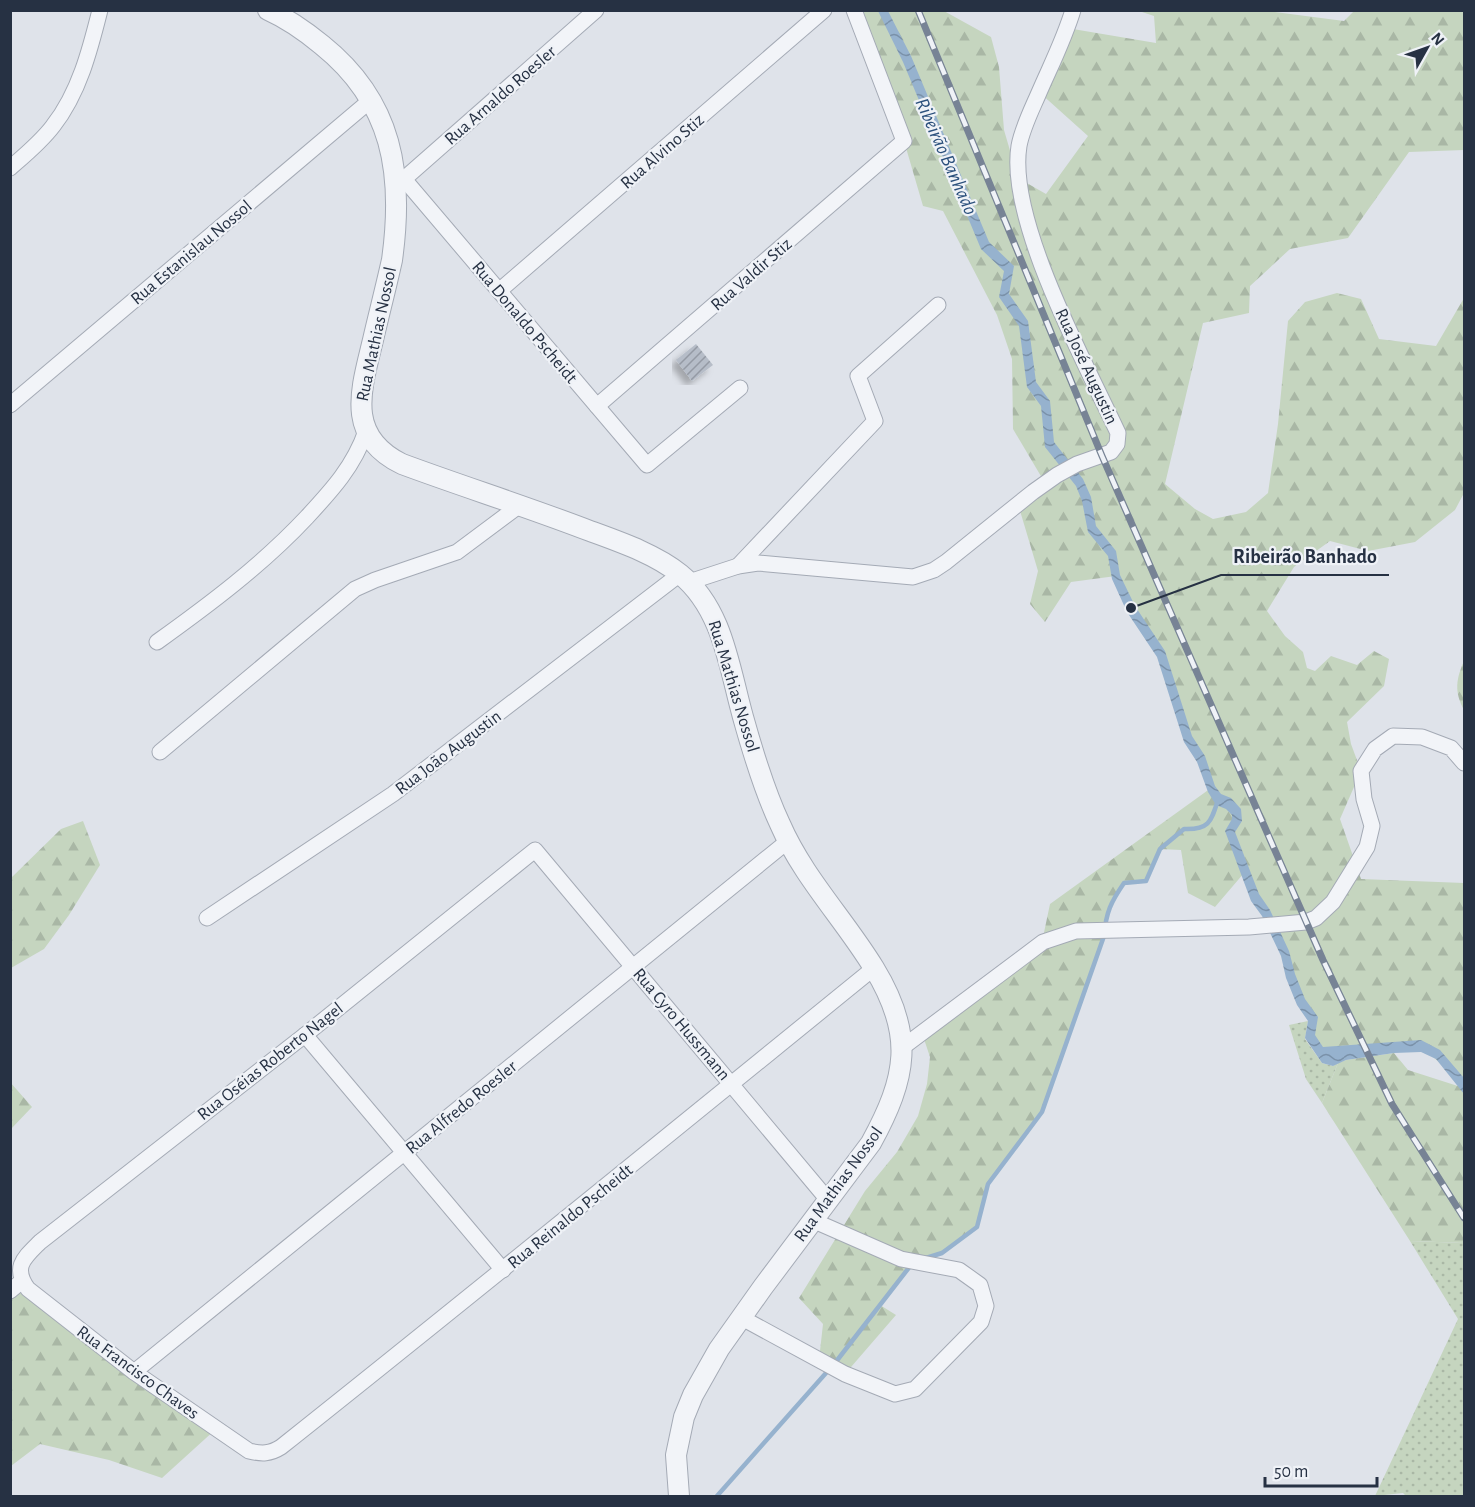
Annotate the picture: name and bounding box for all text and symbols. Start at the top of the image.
north arrow [1397,18,1457,78]
text: N [1428,30,1447,48]
street label: Rua Arnaldo Roesler [442,43,560,149]
water label: Ribeirão Banhado [911,95,981,218]
street label: Rua Alvino Stiz [618,111,708,193]
street label: Rua Estanislau Nossol [128,197,256,308]
street label: Rua Valdir Stiz [708,235,795,315]
street label: Rua Donaldo Pscheidt [468,258,581,387]
street label: Rua Mathias Nossol [354,265,400,403]
street label: Rua José Augustin [1051,306,1121,427]
callout: Ribeirão Banhado [1221,537,1389,575]
text: Ribeirão Banhado [1233,547,1377,567]
street label: Rua Mathias Nossol [704,618,762,755]
street label: Rua João Augustin [392,707,505,798]
street label: Rua Cyro Hussmann [629,965,733,1084]
street label: Rua Oséias Roberto Nagel [194,999,347,1124]
street label: Rua Alfredo Roesler [403,1057,521,1158]
street label: Rua Mathias Nossol [791,1124,886,1245]
street label: Rua Reinaldo Pscheidt [505,1161,637,1273]
street label: Rua Francisco Chaves [73,1323,202,1423]
scale bar [1265,1450,1378,1488]
text: 50 m [1274,1463,1308,1481]

